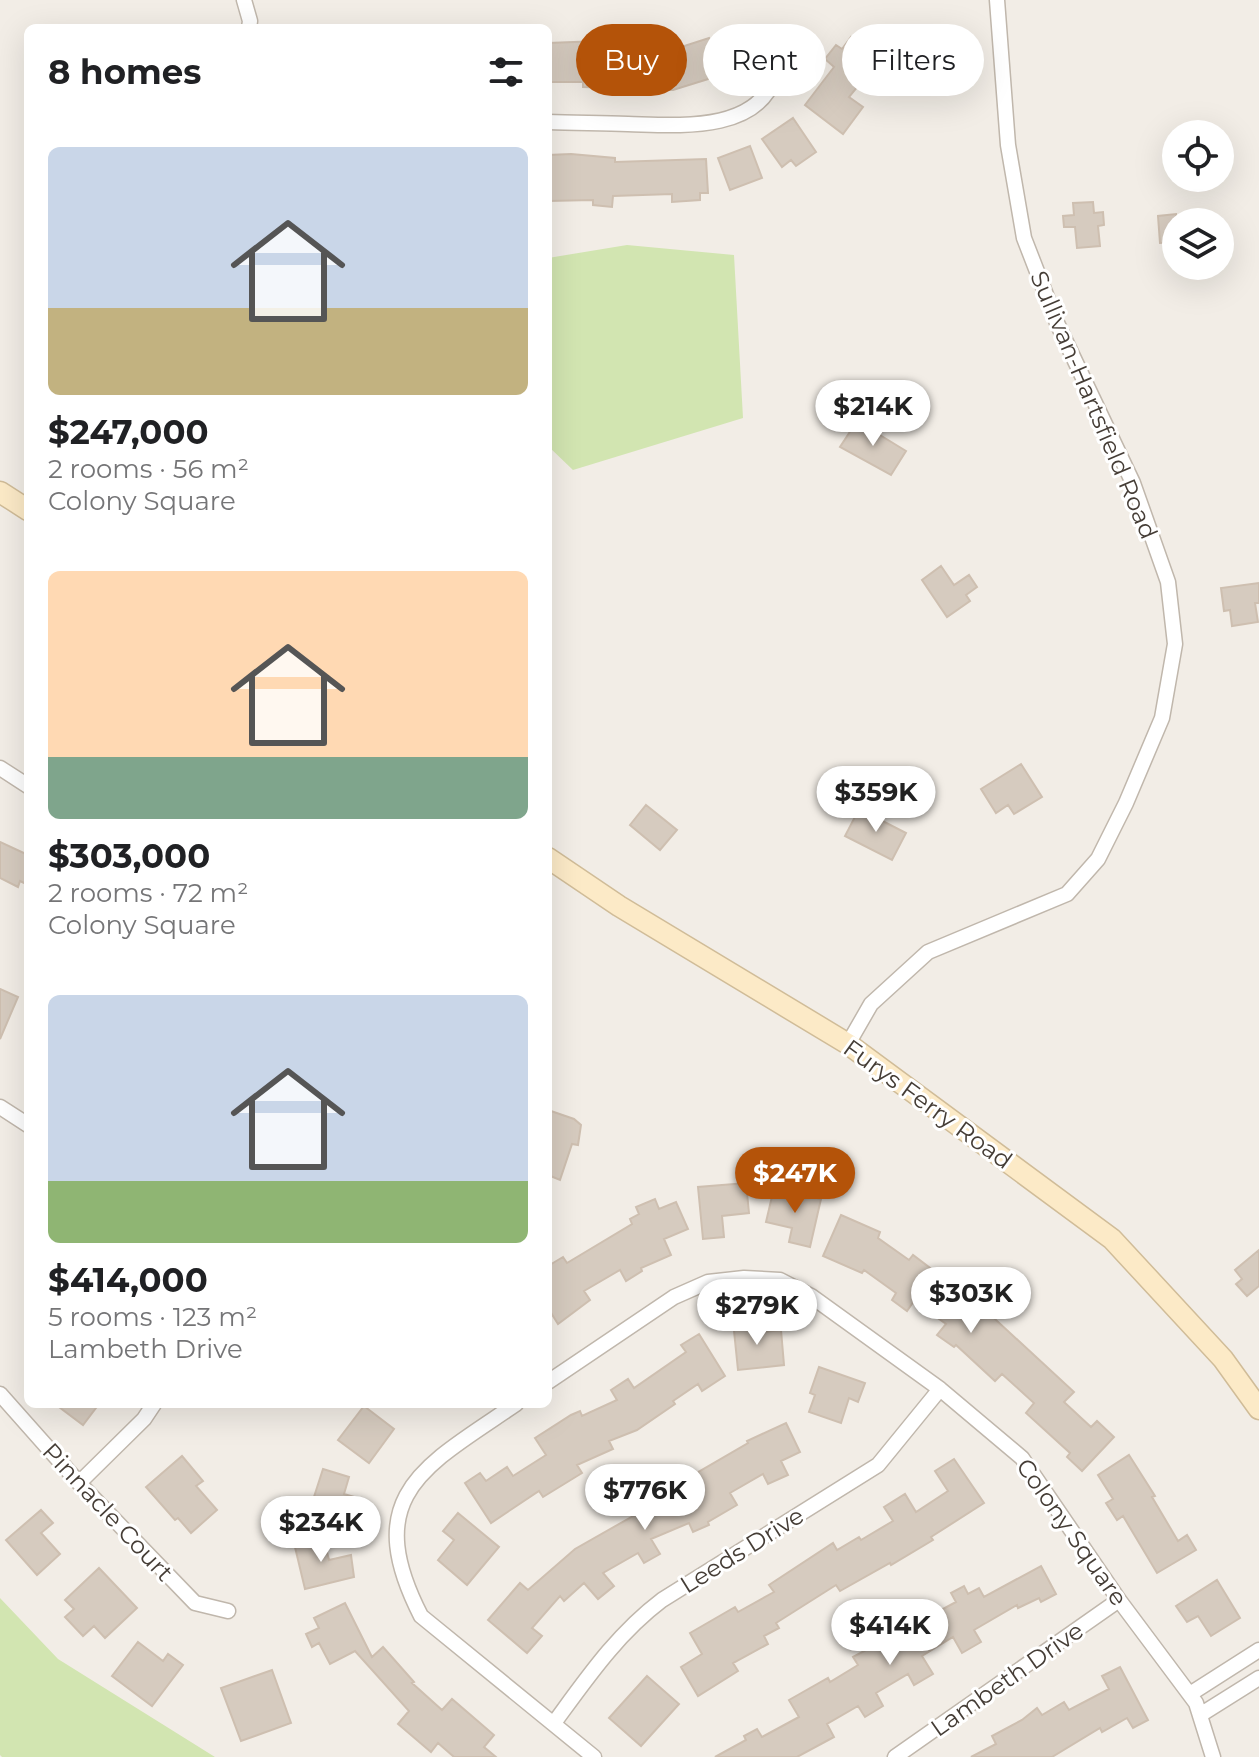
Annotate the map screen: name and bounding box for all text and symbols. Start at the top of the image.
chip: Buy [576,24,687,96]
chip: Rent [703,24,826,96]
chip: Filters [842,24,984,96]
icon: filters [484,50,528,94]
text: 8 homes [48,51,201,93]
map controls [1162,120,1234,280]
button: locate [1162,120,1234,192]
icon: home [216,199,360,343]
button: layers [1162,208,1234,280]
street label: Sullivan-Hartsfield Road [1024,267,1164,543]
pin: $214K [817,380,929,448]
text: $214K [833,390,913,422]
text: $247,000 [48,411,209,453]
text: 2 rooms · 56 m² [48,453,249,485]
text: Colony Square [48,485,236,517]
icon: home [216,623,360,767]
pin: $359K [820,766,932,834]
text: $359K [835,776,917,808]
text: $303,000 [48,835,210,877]
text: 2 rooms · 72 m² [48,877,248,909]
text: Colony Square [48,909,236,941]
street label: Furys Ferry Road [838,1033,1018,1175]
icon: home [216,1047,360,1191]
pin: $247K [739,1147,851,1215]
text: $247K [753,1157,837,1189]
text: $414,000 [48,1259,208,1301]
pin: $303K [915,1267,1027,1335]
text: $303K [929,1277,1013,1309]
pin: $279K [701,1279,813,1347]
text: $279K [715,1289,799,1321]
text: 5 rooms · 123 m² [48,1301,257,1333]
text: Lambeth Drive [48,1333,243,1365]
street label: Pinnacle Court [37,1437,180,1587]
street label: Colony Square [1010,1453,1134,1611]
pin: $776K [589,1464,701,1532]
text: $776K [603,1474,687,1506]
pin: $234K [265,1496,377,1564]
street label: Leeds Drive [675,1501,809,1599]
text: $234K [279,1506,363,1538]
pin: $414K [834,1599,946,1667]
text: $414K [849,1609,931,1641]
street label: Lambeth Drive [925,1616,1089,1742]

